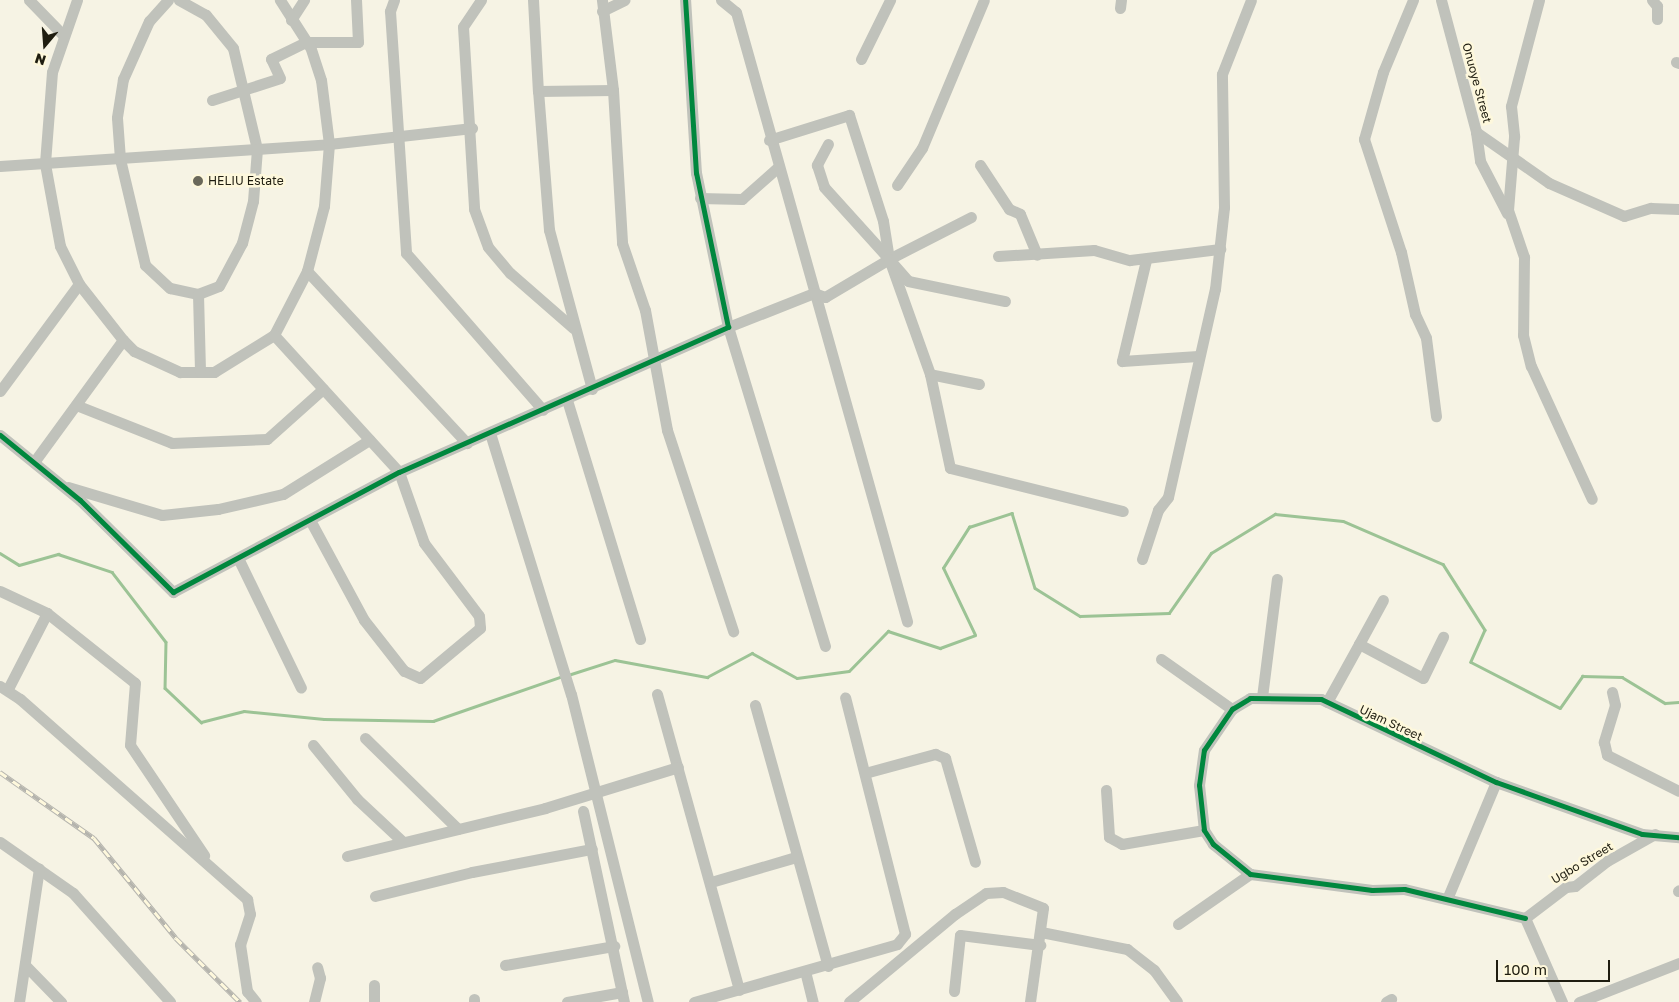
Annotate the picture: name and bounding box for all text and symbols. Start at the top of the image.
north arrow [20,20,70,70]
street label: Onuoye Street [1459,41,1495,125]
text: N [33,50,48,69]
place label: HELIU Estate [208,174,284,188]
marker: HELIU Estate [192,175,204,187]
street label: Ujam Street [1357,702,1425,744]
street label: Ugbo Street [1549,839,1615,887]
scale bar [1499,950,1613,982]
text: 100 m [1504,960,1547,978]

